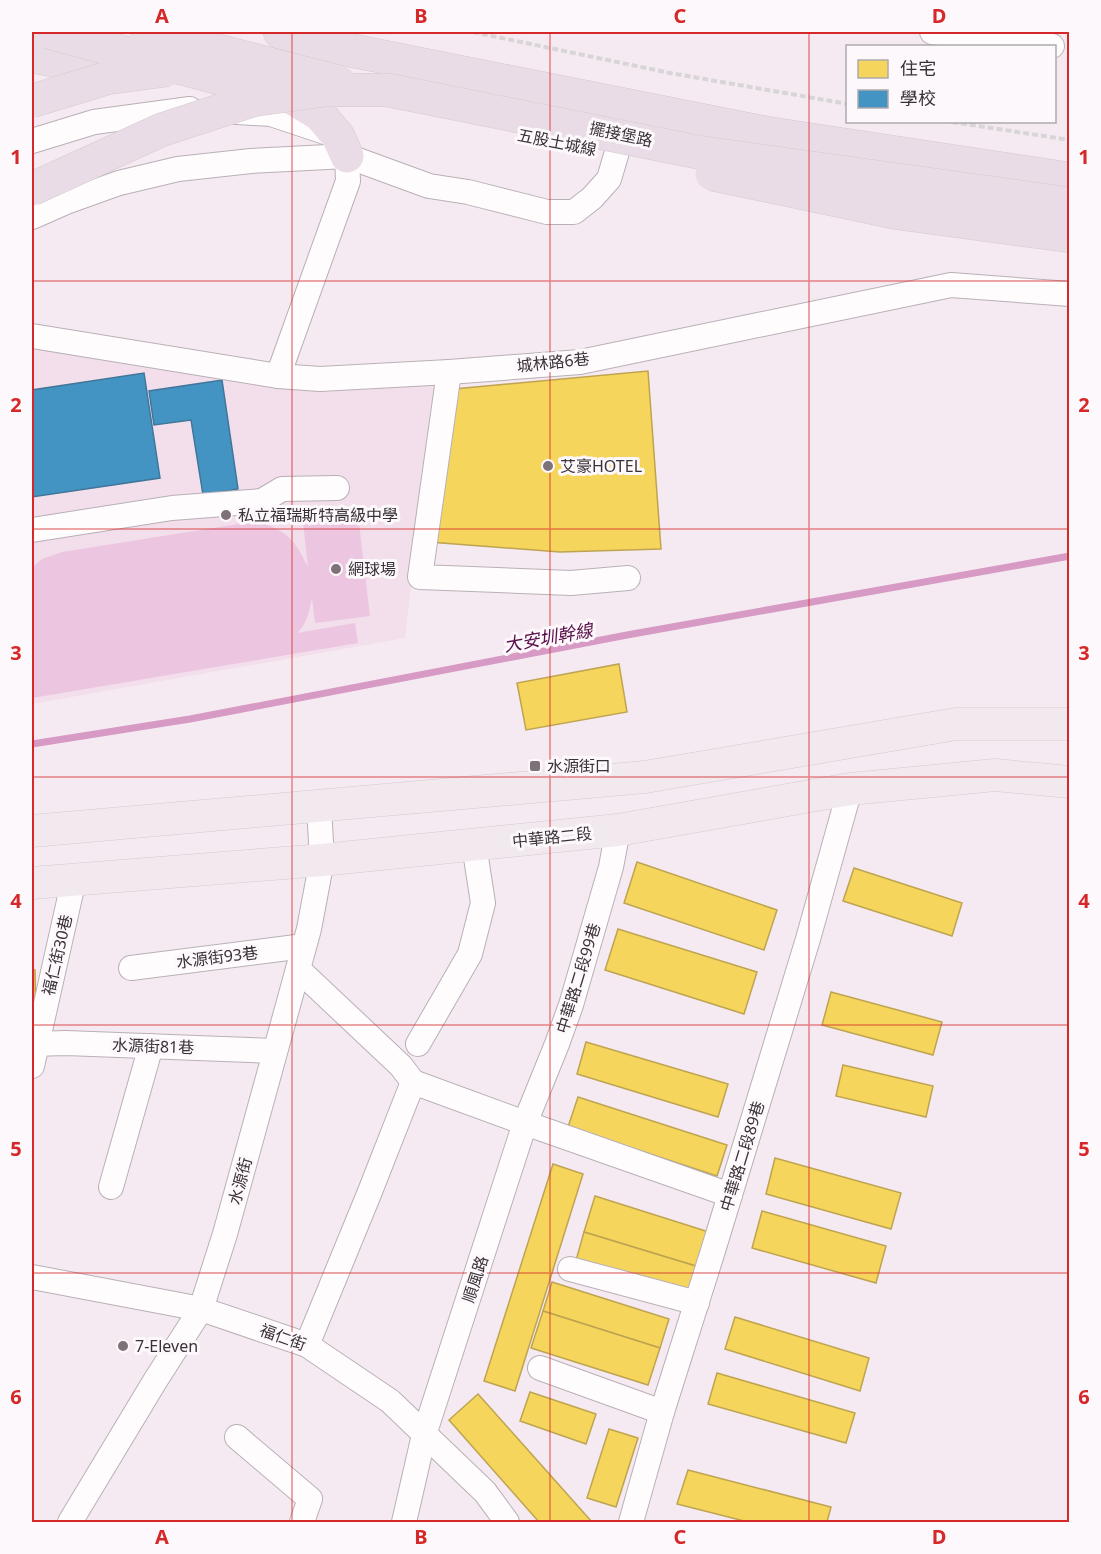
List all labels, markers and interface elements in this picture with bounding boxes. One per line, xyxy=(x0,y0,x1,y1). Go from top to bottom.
text: A xyxy=(155,2,169,29)
text: B xyxy=(414,2,428,29)
text: C xyxy=(674,2,687,29)
text: D xyxy=(932,2,946,29)
legend xyxy=(846,45,1056,123)
text: 住宅 xyxy=(900,56,936,80)
text: 學校 xyxy=(900,86,936,110)
street label: 擺接堡路 xyxy=(587,117,655,151)
street label: 五股土城線 xyxy=(516,124,598,160)
text: 1 xyxy=(10,143,22,170)
text: 1 xyxy=(1078,143,1090,170)
street label: 城林路6巷 xyxy=(515,347,591,377)
text: 2 xyxy=(10,391,22,418)
text: 2 xyxy=(1078,391,1090,418)
place label: 艾豪HOTEL xyxy=(560,455,642,477)
marker: 艾豪HOTEL xyxy=(541,459,555,473)
place label: 私立福瑞斯特高級中學 xyxy=(238,504,398,526)
marker: 私立福瑞斯特高級中學 xyxy=(219,508,233,522)
place label: 網球場 xyxy=(348,558,396,580)
marker: 網球場 xyxy=(329,562,343,576)
water label: 大安圳幹線 xyxy=(502,617,596,657)
text: 3 xyxy=(10,639,22,666)
text: 3 xyxy=(1078,639,1090,666)
place label: 水源街口 xyxy=(547,755,611,777)
marker: 水源街口 xyxy=(528,759,542,773)
street label: 中華路二段 xyxy=(511,822,593,852)
text: 4 xyxy=(10,887,22,914)
text: 4 xyxy=(1078,887,1090,914)
street label: 福仁街30巷 xyxy=(37,912,77,998)
street label: 中華路二段99巷 xyxy=(551,920,605,1036)
street label: 水源街93巷 xyxy=(175,941,259,973)
street label: 水源街81巷 xyxy=(111,1034,195,1058)
street label: 中華路二段89巷 xyxy=(715,1098,769,1214)
text: 5 xyxy=(10,1135,22,1162)
text: 5 xyxy=(1078,1135,1090,1162)
street label: 水源街 xyxy=(223,1155,257,1207)
street label: 順風路 xyxy=(457,1253,493,1305)
street label: 福仁街 xyxy=(257,1318,309,1356)
place label: 7-Eleven xyxy=(135,1335,198,1357)
marker: 7-Eleven xyxy=(116,1339,130,1353)
text: 6 xyxy=(10,1383,22,1410)
text: 6 xyxy=(1078,1383,1090,1410)
text: A xyxy=(155,1523,169,1550)
text: B xyxy=(414,1523,428,1550)
text: C xyxy=(674,1523,687,1550)
text: D xyxy=(932,1523,946,1550)

